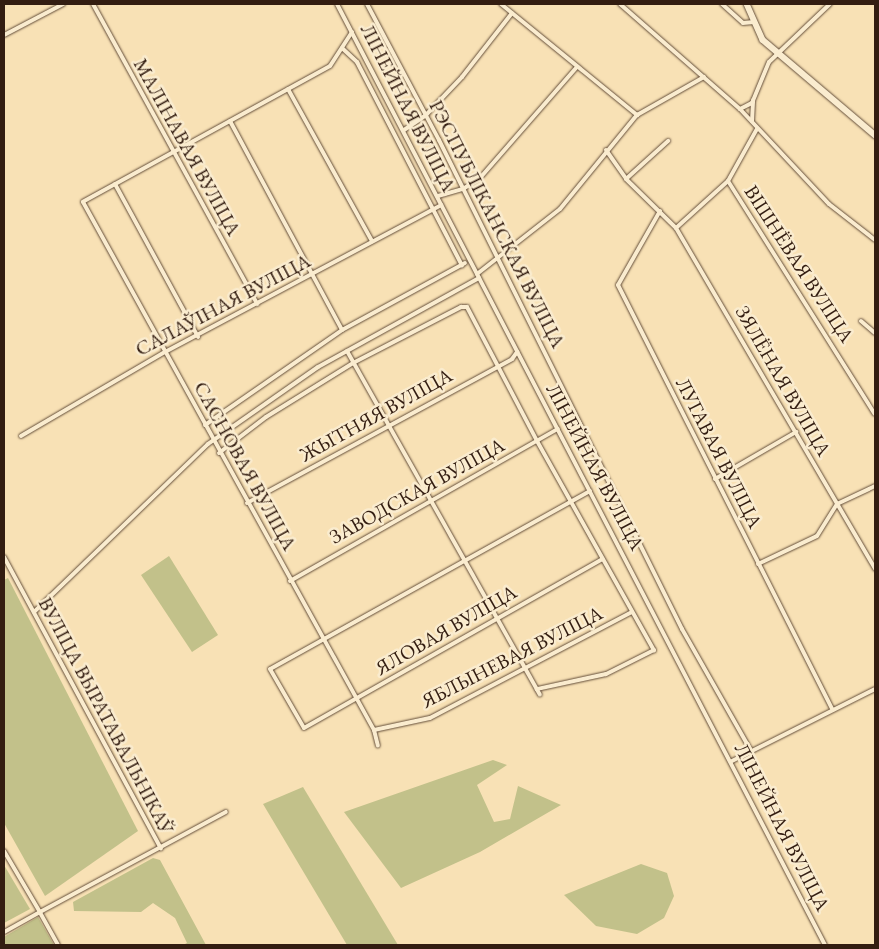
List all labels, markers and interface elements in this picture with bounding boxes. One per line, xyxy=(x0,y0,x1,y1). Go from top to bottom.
street label: ЛІНЕЙНАЯ ВУЛІЦА xyxy=(355,20,461,196)
street label: МАЛІНАВАЯ ВУЛІЦА xyxy=(128,54,246,240)
street label: РЭСПУБЛІКАНСКАЯ ВУЛІЦА xyxy=(424,96,570,352)
street label: ВІШНЁВАЯ ВУЛІЦА xyxy=(739,181,859,347)
street label: САЛАЎІНАЯ ВУЛІЦА xyxy=(131,249,315,361)
street label: ЗЯЛЁНАЯ ВУЛІЦА xyxy=(730,301,836,461)
street label: ЖЫТНЯЯ ВУЛІЦА xyxy=(296,363,456,467)
street label: ЛУГАВАЯ ВУЛІЦА xyxy=(671,374,767,532)
street label: САСНОВАЯ ВУЛІЦА xyxy=(189,377,301,555)
street label: ЛІНЕЙНАЯ ВУЛІЦА xyxy=(541,380,649,554)
street label: ЗАВОДСКАЯ ВУЛІЦА xyxy=(325,433,509,549)
street label: ЯЛОВАЯ ВУЛІЦА xyxy=(371,580,521,680)
street label: ВУЛІЦА ВЫРАТАВАЛЬНІКАЎ xyxy=(33,593,179,839)
street label: ЯБЛЫНЕВАЯ ВУЛІЦА xyxy=(417,601,607,713)
street label: ЛІНЕЙНАЯ ВУЛІЦА xyxy=(729,739,835,915)

